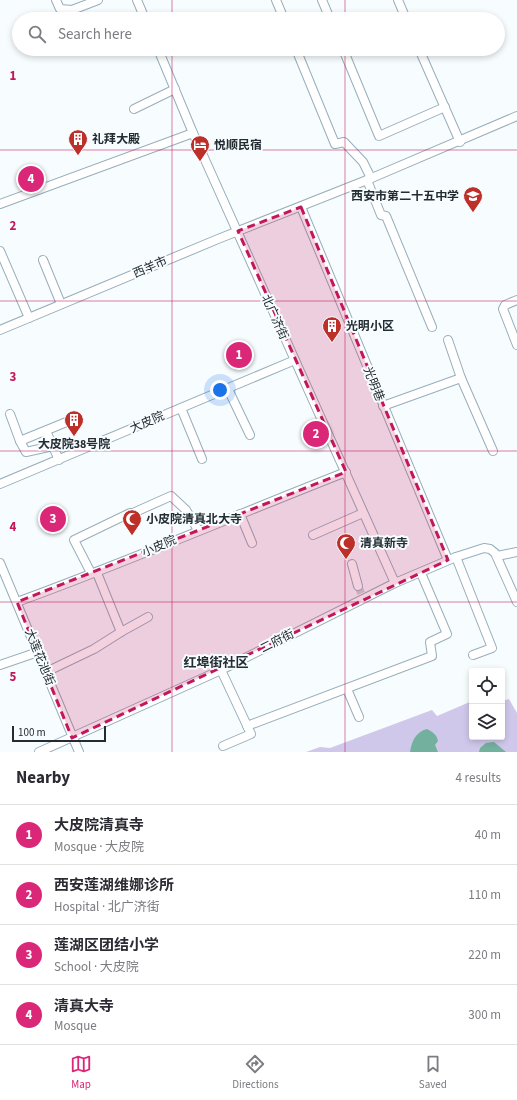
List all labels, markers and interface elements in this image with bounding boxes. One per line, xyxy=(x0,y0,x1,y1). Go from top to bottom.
search box xyxy=(12,12,505,56)
icon: search xyxy=(26,23,48,45)
text: Search here xyxy=(58,24,132,45)
text: 1 xyxy=(10,67,17,85)
building icon: 礼拜大殿 xyxy=(67,128,89,156)
place label: 礼拜大殿 xyxy=(92,131,140,148)
hotel icon: 悦顺民宿 xyxy=(189,134,211,162)
place label: 悦顺民宿 xyxy=(214,137,262,154)
pin: 4 xyxy=(18,164,44,194)
school or university icon: 西安市第二十五中学 xyxy=(462,185,484,213)
place label: 西安市第二十五中学 xyxy=(351,188,459,205)
text: 2 xyxy=(10,217,17,235)
street label: 西羊市 xyxy=(130,253,170,282)
street label: 北广济街 xyxy=(257,292,292,343)
building icon: 光明小区 xyxy=(321,315,343,343)
place label: 光明小区 xyxy=(346,318,394,335)
pin: 1 xyxy=(226,340,252,370)
street label: 光明巷 xyxy=(359,364,388,404)
text: 3 xyxy=(10,368,17,386)
your location xyxy=(210,380,230,400)
street label: 大皮院 xyxy=(127,408,167,437)
building icon: 大皮院38号院 xyxy=(63,409,85,437)
pin: 2 xyxy=(303,419,329,449)
place label: 大皮院38号院 xyxy=(38,436,110,453)
pin: 3 xyxy=(40,504,66,534)
mosque icon: 小皮院清真北大寺 xyxy=(121,508,143,536)
place label: 小皮院清真北大寺 xyxy=(146,511,242,528)
text: 4 xyxy=(10,518,17,536)
street label: 小皮院 xyxy=(139,532,179,561)
mosque icon: 清真新寺 xyxy=(335,532,357,560)
place label: 清真新寺 xyxy=(360,535,408,552)
street label: 大莲花池街 xyxy=(20,626,59,688)
street label: 二府街 xyxy=(257,626,297,657)
district label: 红埠街社区 xyxy=(183,654,249,672)
text: 5 xyxy=(10,668,17,686)
map controls xyxy=(469,668,505,740)
button: locate xyxy=(469,668,505,704)
button: layers xyxy=(469,704,505,740)
scale bar xyxy=(12,724,106,743)
text: 100 m xyxy=(18,725,46,740)
text: Nearby xyxy=(16,766,70,790)
text: 4 results xyxy=(456,769,501,787)
text: 大皮院清真寺 xyxy=(54,815,144,836)
text: 1 xyxy=(26,826,32,844)
text: 40 m xyxy=(475,826,501,844)
text: Mosque · 大皮院 xyxy=(54,838,144,856)
text: 西安莲湖维娜诊所 xyxy=(54,875,174,896)
text: 2 xyxy=(26,886,32,904)
text: 110 m xyxy=(468,886,501,904)
text: Hospital · 北广济街 xyxy=(54,898,160,916)
text: 莲湖区团结小学 xyxy=(54,935,159,956)
text: 3 xyxy=(26,946,32,964)
text: 220 m xyxy=(468,946,501,964)
text: School · 大皮院 xyxy=(54,958,139,976)
text: 清真大寺 xyxy=(54,996,114,1017)
text: 4 xyxy=(26,1006,32,1024)
text: 300 m xyxy=(468,1006,501,1024)
text: Mosque xyxy=(54,1017,97,1035)
tab: Map xyxy=(70,1053,92,1092)
tab: Directions xyxy=(232,1053,279,1092)
tab: Saved xyxy=(419,1053,447,1092)

